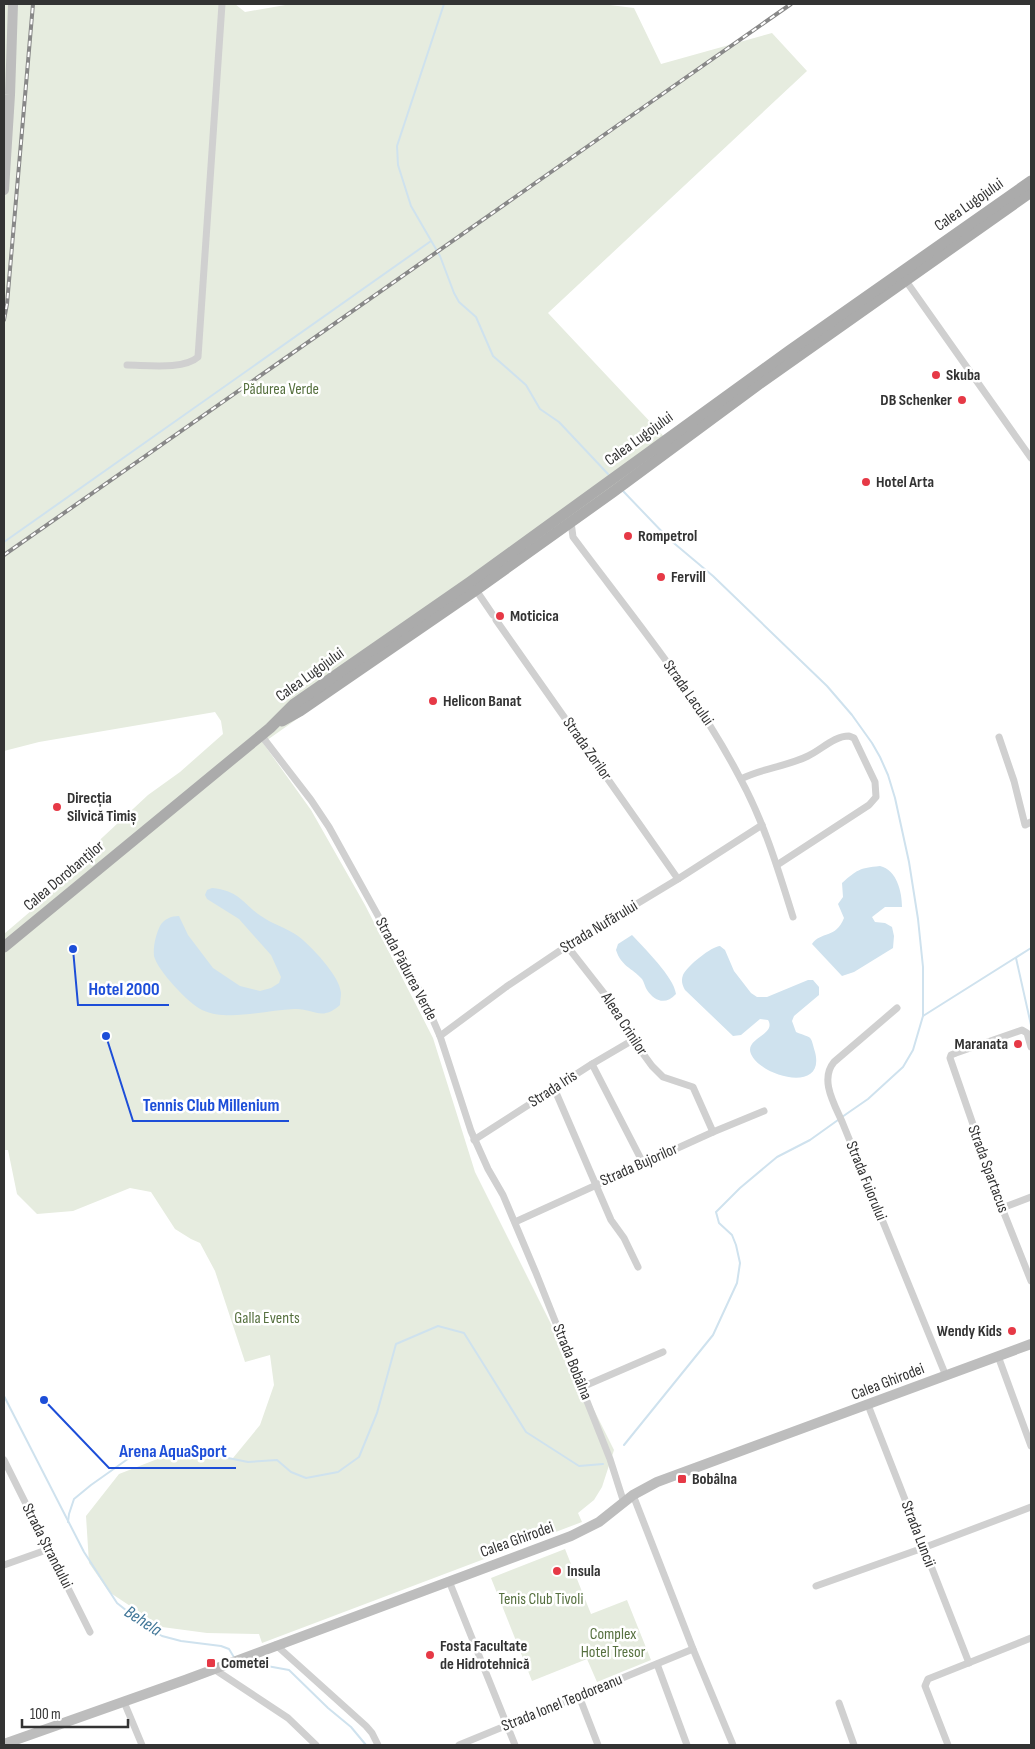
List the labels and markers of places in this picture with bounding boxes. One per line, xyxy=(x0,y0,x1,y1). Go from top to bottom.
place label: Skuba xyxy=(946,366,980,385)
marker: Skuba xyxy=(930,369,942,381)
place label: DB Schenker xyxy=(880,391,952,410)
marker: DB Schenker xyxy=(956,394,968,406)
place label: Hotel Arta xyxy=(876,473,934,492)
marker: Hotel Arta xyxy=(860,476,872,488)
place label: Rompetrol xyxy=(638,527,697,546)
marker: Rompetrol xyxy=(622,530,634,542)
place label: Fervill xyxy=(671,568,706,587)
marker: Fervill xyxy=(655,571,667,583)
place label: Moticica xyxy=(510,607,559,626)
marker: Moticica xyxy=(494,610,506,622)
place label: Helicon Banat xyxy=(443,692,522,711)
marker: Helicon Banat xyxy=(427,695,439,707)
place label: Direcția Silvică Timiș xyxy=(67,789,137,826)
marker: Direcția Silvică Timiș xyxy=(51,801,63,813)
callout: Hotel 2000 xyxy=(78,972,169,1005)
place label: Maranata xyxy=(955,1035,1008,1054)
marker: Maranata xyxy=(1012,1038,1024,1050)
callout: Tennis Club Millenium xyxy=(133,1088,289,1121)
place label: Wendy Kids xyxy=(937,1322,1002,1341)
marker: Wendy Kids xyxy=(1006,1325,1018,1337)
callout: Arena AquaSport xyxy=(109,1435,236,1468)
place label: Bobâlna xyxy=(692,1470,737,1489)
marker: Bobâlna xyxy=(676,1473,688,1485)
place label: Insula xyxy=(567,1562,601,1581)
marker: Insula xyxy=(551,1565,563,1577)
place label: Fosta Facultate de Hidrotehnică xyxy=(440,1637,529,1674)
marker: Fosta Facultate de Hidrotehnică xyxy=(424,1649,436,1661)
place label: Cometei xyxy=(221,1654,269,1673)
marker: Cometei xyxy=(205,1657,217,1669)

